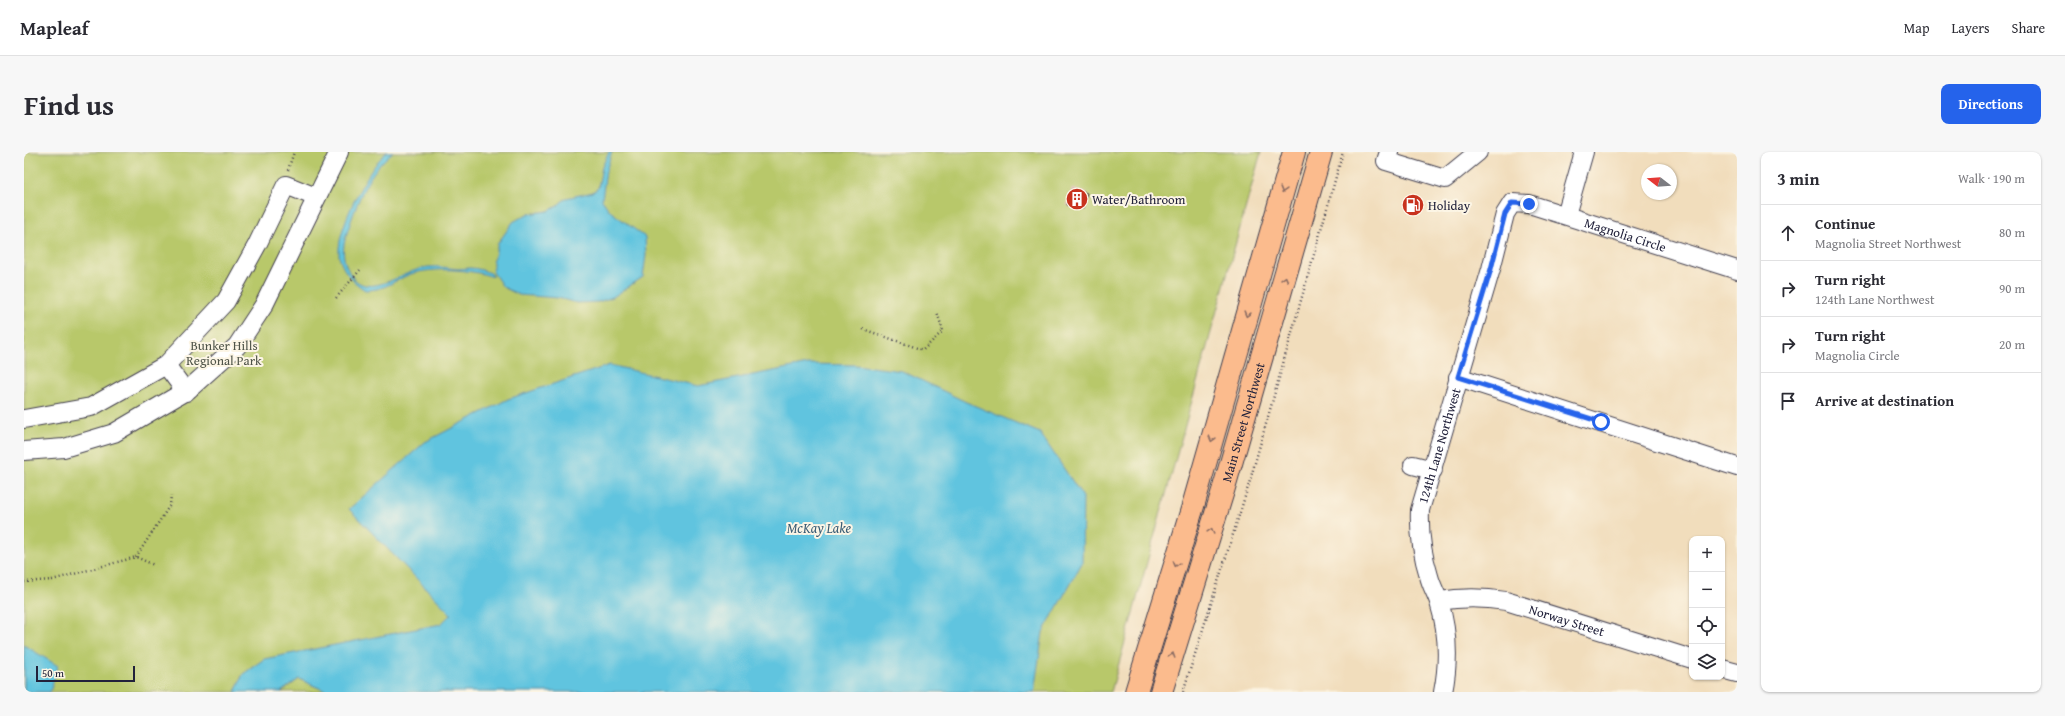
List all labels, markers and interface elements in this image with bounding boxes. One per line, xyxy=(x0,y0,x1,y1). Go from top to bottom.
text: Mapleaf xyxy=(20,14,89,42)
text: Map xyxy=(1904,18,1930,38)
text: Layers xyxy=(1952,18,1990,38)
text: Share xyxy=(2012,18,2045,38)
text: Find us xyxy=(24,84,114,125)
button: Directions xyxy=(1941,84,2041,124)
north arrow xyxy=(1641,164,1677,200)
text: 3 min xyxy=(1777,166,1819,191)
text: Walk · 190 m xyxy=(1958,169,2025,188)
building icon: Water/Bathroom xyxy=(1064,186,1090,212)
one-way arrow xyxy=(1279,186,1288,193)
place label: Water/Bathroom xyxy=(1092,190,1186,209)
fuel station icon: Holiday xyxy=(1400,192,1426,218)
route end xyxy=(1520,195,1538,213)
place label: Holiday xyxy=(1428,196,1471,215)
street label: Magnolia Circle xyxy=(1582,213,1669,257)
text: Continue xyxy=(1815,213,1876,234)
icon: ahead xyxy=(1777,222,1799,244)
text: 80 m xyxy=(1999,223,2025,242)
text: Magnolia Street Northwest xyxy=(1815,234,1961,253)
text: Turn right xyxy=(1815,269,1886,290)
one-way arrow xyxy=(1280,275,1289,282)
icon: right xyxy=(1777,278,1799,300)
text: 90 m xyxy=(1999,279,2025,298)
text: 124th Lane Northwest xyxy=(1815,290,1934,309)
one-way arrow xyxy=(1243,311,1252,318)
text: Turn right xyxy=(1815,325,1886,346)
icon: right xyxy=(1777,334,1799,356)
text: 20 m xyxy=(1999,335,2025,354)
park label: Bunker Hills Regional Park xyxy=(186,336,262,370)
text: Magnolia Circle xyxy=(1815,346,1900,365)
street label: Main Street Northwest xyxy=(1217,360,1270,484)
street label: 124th Lane Northwest xyxy=(1413,385,1466,506)
icon: arrive xyxy=(1777,390,1799,412)
text: Arrive at destination xyxy=(1815,390,1954,411)
route start xyxy=(1592,413,1610,431)
one-way arrow xyxy=(1208,436,1216,443)
water label: McKay Lake xyxy=(787,518,852,538)
one-way arrow xyxy=(1206,527,1215,534)
map controls xyxy=(1689,536,1725,680)
button: + xyxy=(1689,536,1725,572)
one-way arrow xyxy=(1172,561,1180,568)
button: − xyxy=(1689,572,1725,608)
street label: Norway Street xyxy=(1527,600,1607,641)
button: locate xyxy=(1689,608,1725,644)
button: layers xyxy=(1689,644,1725,680)
one-way arrow xyxy=(1167,651,1176,658)
scale bar xyxy=(36,664,135,683)
text: 50 m xyxy=(42,665,64,681)

